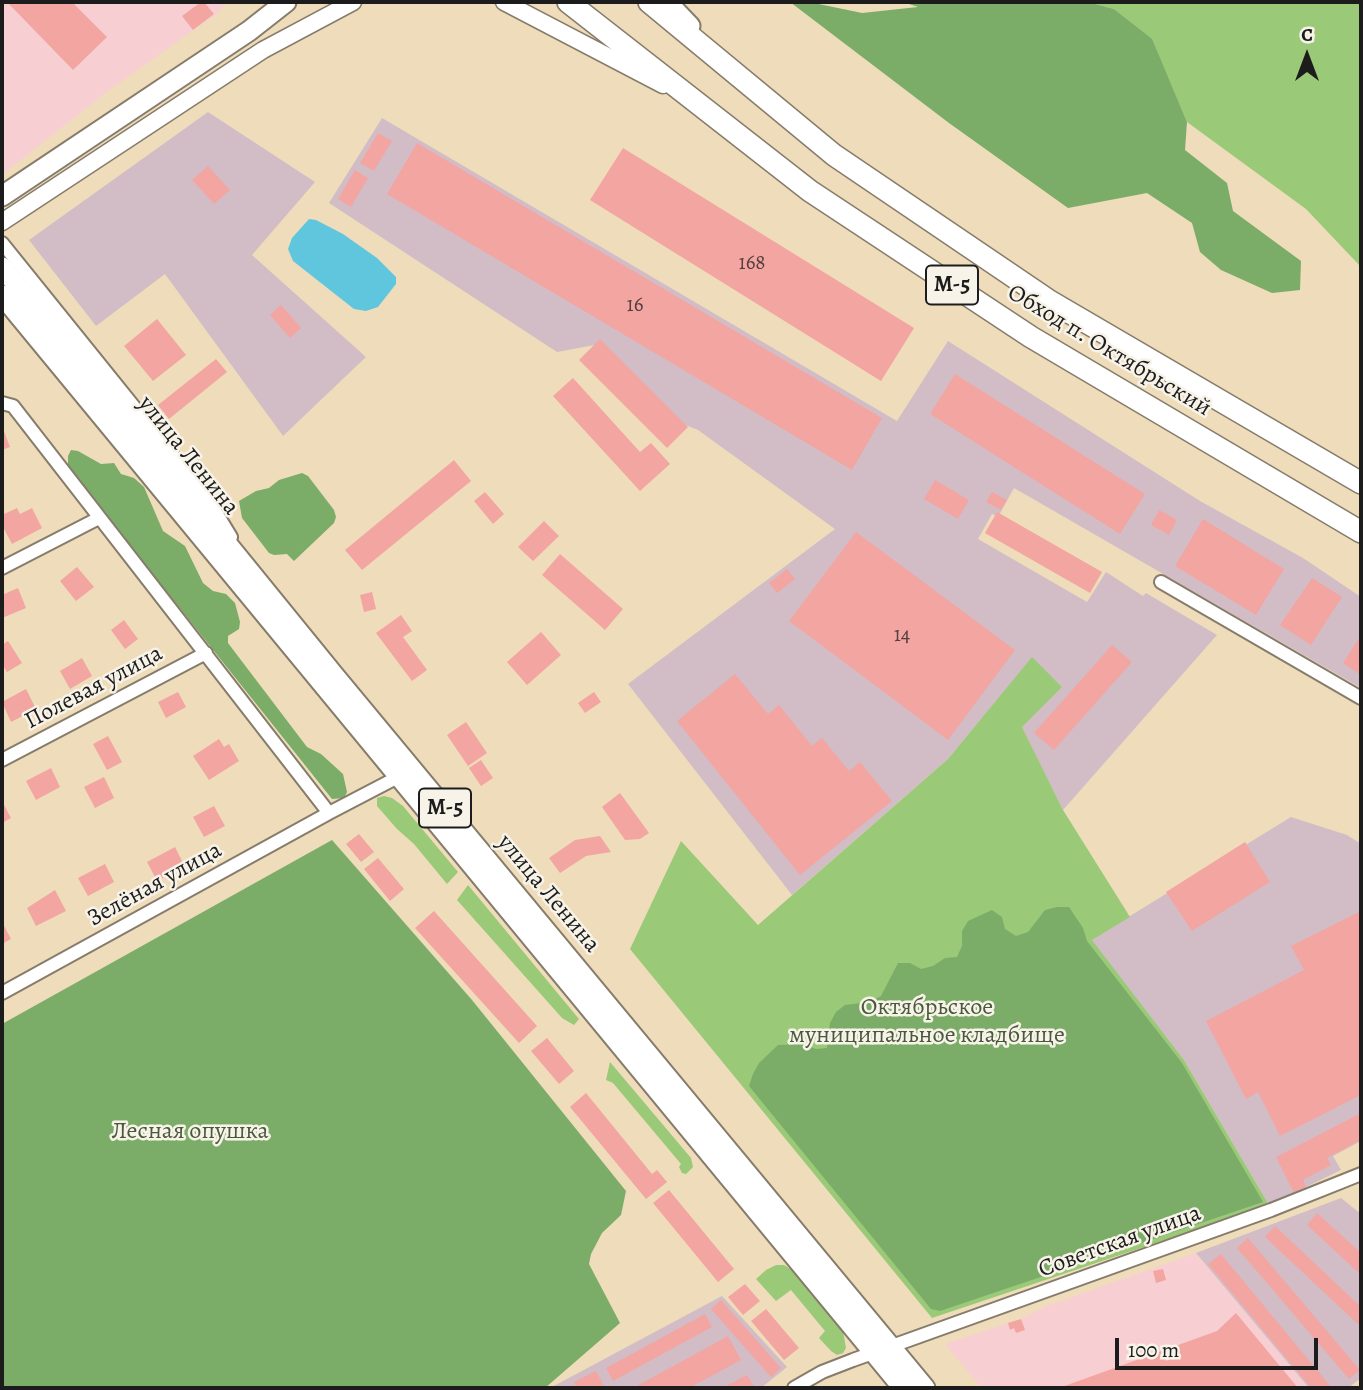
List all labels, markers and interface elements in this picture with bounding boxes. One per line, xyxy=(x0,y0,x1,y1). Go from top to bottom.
north arrow xyxy=(1272,21,1342,91)
text: С xyxy=(1301,22,1313,48)
house number: 168 xyxy=(738,251,766,277)
road number: М-5 xyxy=(926,266,978,304)
street label: Обход п. Октябрьский xyxy=(1002,279,1216,423)
house number: 16 xyxy=(627,293,643,319)
street label: улица Ленина xyxy=(131,391,245,521)
house number: 14 xyxy=(894,623,910,649)
street label: Полевая улица xyxy=(20,640,168,736)
road number: М-5 xyxy=(419,788,471,828)
street label: улица Ленина xyxy=(490,829,606,959)
street label: Зелёная улица xyxy=(83,836,227,934)
park label: Октябрьское муниципальное кладбище xyxy=(789,994,1065,1050)
park label: Лесная опушка xyxy=(111,1118,269,1146)
street label: Советская улица xyxy=(1035,1199,1205,1285)
scale bar xyxy=(1118,1324,1321,1368)
text: 100 m xyxy=(1128,1336,1179,1364)

